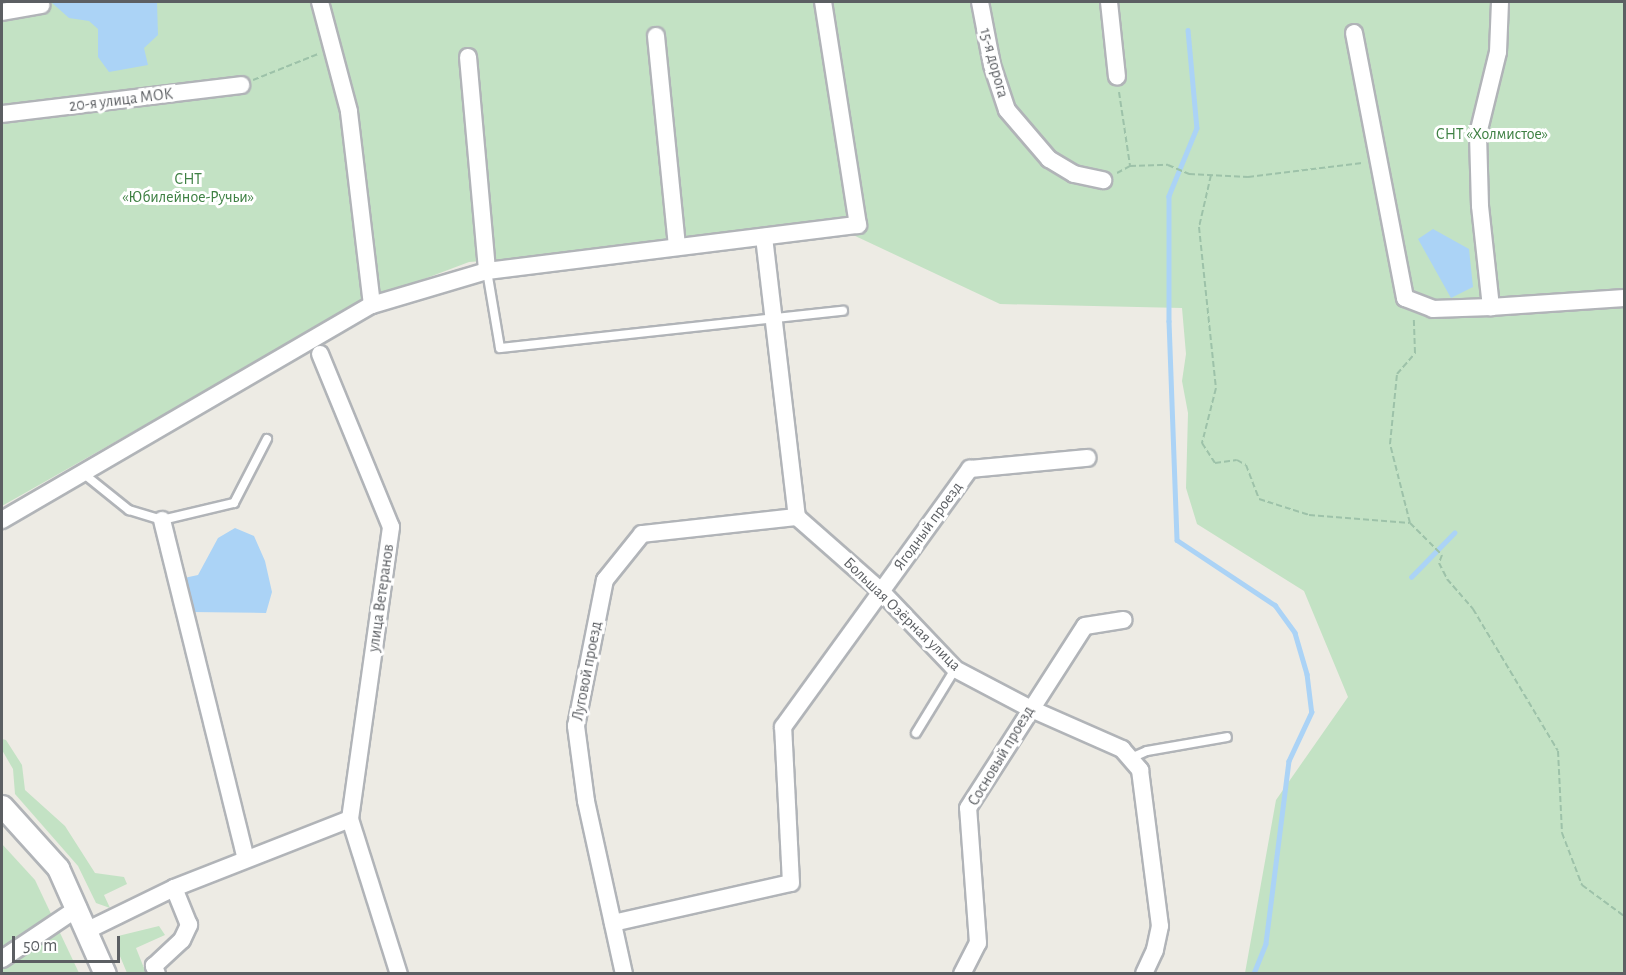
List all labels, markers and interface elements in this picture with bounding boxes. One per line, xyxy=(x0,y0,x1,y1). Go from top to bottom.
street label: 15-я дорога xyxy=(975,26,1013,100)
street label: 20-я улица МОК xyxy=(68,84,174,116)
park label: СНТ «Холмистое» xyxy=(1436,124,1548,144)
park label: СНТ «Юбилейное-Ручьи» xyxy=(122,169,254,207)
street label: Ягодный проезд xyxy=(889,478,967,574)
street label: улица Ветеранов xyxy=(364,543,398,653)
street label: Большая Озёрная улица xyxy=(839,553,965,675)
street label: Луговой проезд xyxy=(568,620,606,722)
street label: Сосновый проезд xyxy=(964,703,1038,809)
scale bar xyxy=(15,924,123,962)
text: 50 m xyxy=(23,937,57,955)

